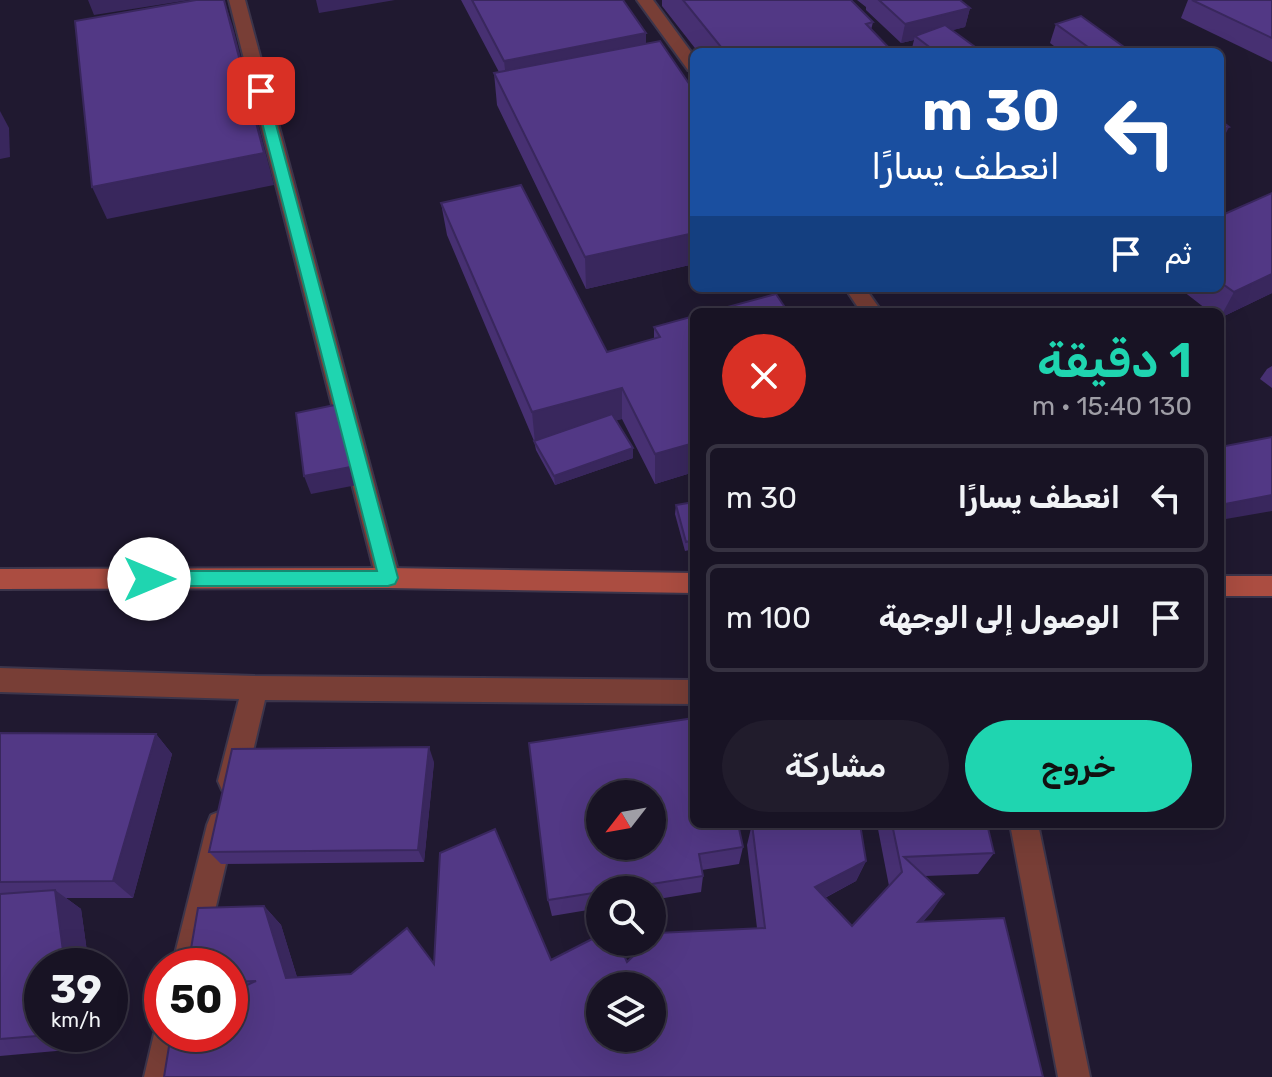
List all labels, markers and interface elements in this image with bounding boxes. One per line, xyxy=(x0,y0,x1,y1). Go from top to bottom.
pin xyxy=(227,57,295,125)
icon: arrive xyxy=(239,69,283,113)
text: 30 m xyxy=(922,78,1060,144)
icon: left xyxy=(1088,80,1192,184)
text: انعطف يسارًا xyxy=(871,145,1060,188)
icon: arrive xyxy=(1104,232,1148,276)
text: ثم xyxy=(1164,236,1192,272)
text: 1 دقيقة xyxy=(1037,332,1192,389)
button: close xyxy=(722,334,806,418)
text: 130 m · 15:40 xyxy=(1032,391,1192,422)
icon: left xyxy=(1144,476,1188,520)
text: 30 m xyxy=(726,480,797,516)
text: انعطف يسارًا xyxy=(958,480,1120,516)
position arrow xyxy=(107,537,191,621)
icon: arrive xyxy=(1144,596,1188,640)
text: 100 m xyxy=(726,600,811,636)
text: الوصول إلى الوجهة xyxy=(879,600,1120,636)
button: مشاركة xyxy=(722,720,949,812)
button: خروج xyxy=(965,720,1192,812)
north arrow xyxy=(586,780,666,860)
map controls xyxy=(586,780,666,1052)
button: search xyxy=(586,876,666,956)
speed limit sign: 50 xyxy=(144,948,248,1052)
text: 39 xyxy=(50,966,102,1013)
button: layers xyxy=(586,972,666,1052)
text: km/h xyxy=(51,1008,101,1032)

